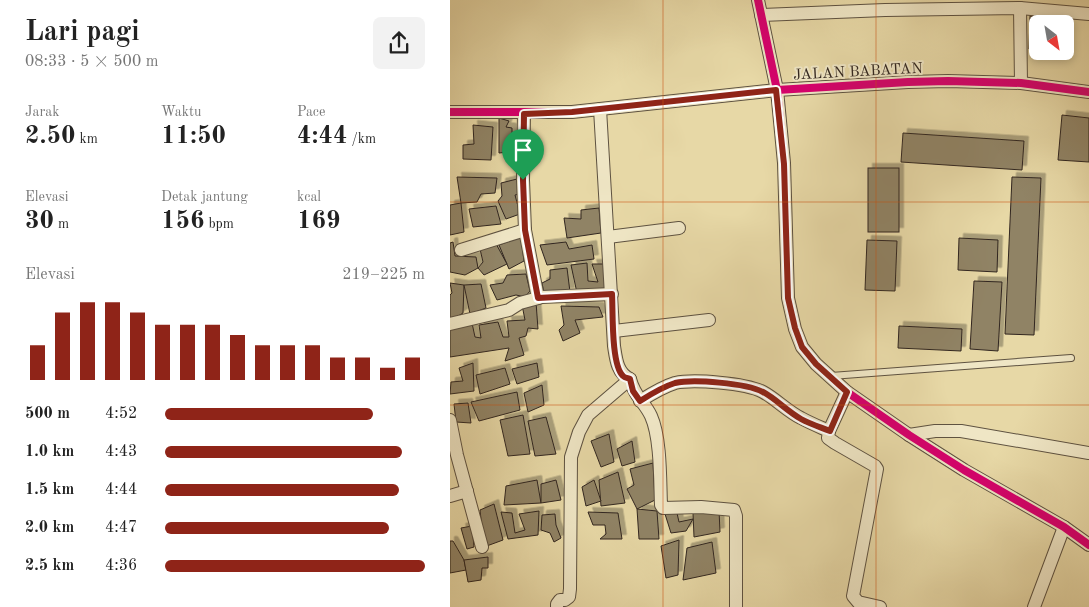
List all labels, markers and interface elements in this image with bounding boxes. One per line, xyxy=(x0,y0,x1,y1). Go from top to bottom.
north arrow xyxy=(1029,15,1074,60)
map controls xyxy=(1029,15,1074,60)
button: share xyxy=(373,17,425,69)
text: Lari pagi xyxy=(25,19,140,47)
text: 08:33 · 5 × 500 m xyxy=(25,54,158,70)
street label: JALAN BABATAN xyxy=(793,62,924,83)
text: Jarak xyxy=(25,105,59,119)
text: Waktu xyxy=(161,105,201,119)
text: Pace xyxy=(297,105,325,119)
text: 2.50 xyxy=(25,124,76,149)
text: 11:50 xyxy=(161,124,226,149)
text: 4:44 xyxy=(297,124,348,149)
pin xyxy=(502,129,544,180)
text: km xyxy=(76,132,98,146)
text: /km xyxy=(348,132,376,146)
icon: arrive xyxy=(509,136,537,164)
text: Elevasi xyxy=(25,190,69,204)
text: Detak jantung xyxy=(161,190,248,204)
text: kcal xyxy=(297,190,321,204)
text: 30 xyxy=(25,209,54,234)
text: 156 xyxy=(161,209,205,234)
text: 169 xyxy=(297,209,341,234)
text: m xyxy=(54,217,69,231)
text: bpm xyxy=(205,217,234,231)
text: Elevasi xyxy=(25,267,75,283)
text: 219–225 m xyxy=(342,267,425,283)
text: 500 m xyxy=(25,406,70,422)
text: 4:52 xyxy=(105,406,137,422)
text: 1.0 km xyxy=(25,444,74,460)
text: 4:43 xyxy=(105,444,137,460)
text: 1.5 km xyxy=(25,482,74,498)
text: 4:44 xyxy=(105,482,137,498)
text: 2.0 km xyxy=(25,520,74,536)
text: 4:47 xyxy=(105,520,137,536)
text: 2.5 km xyxy=(25,558,74,574)
text: 4:36 xyxy=(105,558,137,574)

